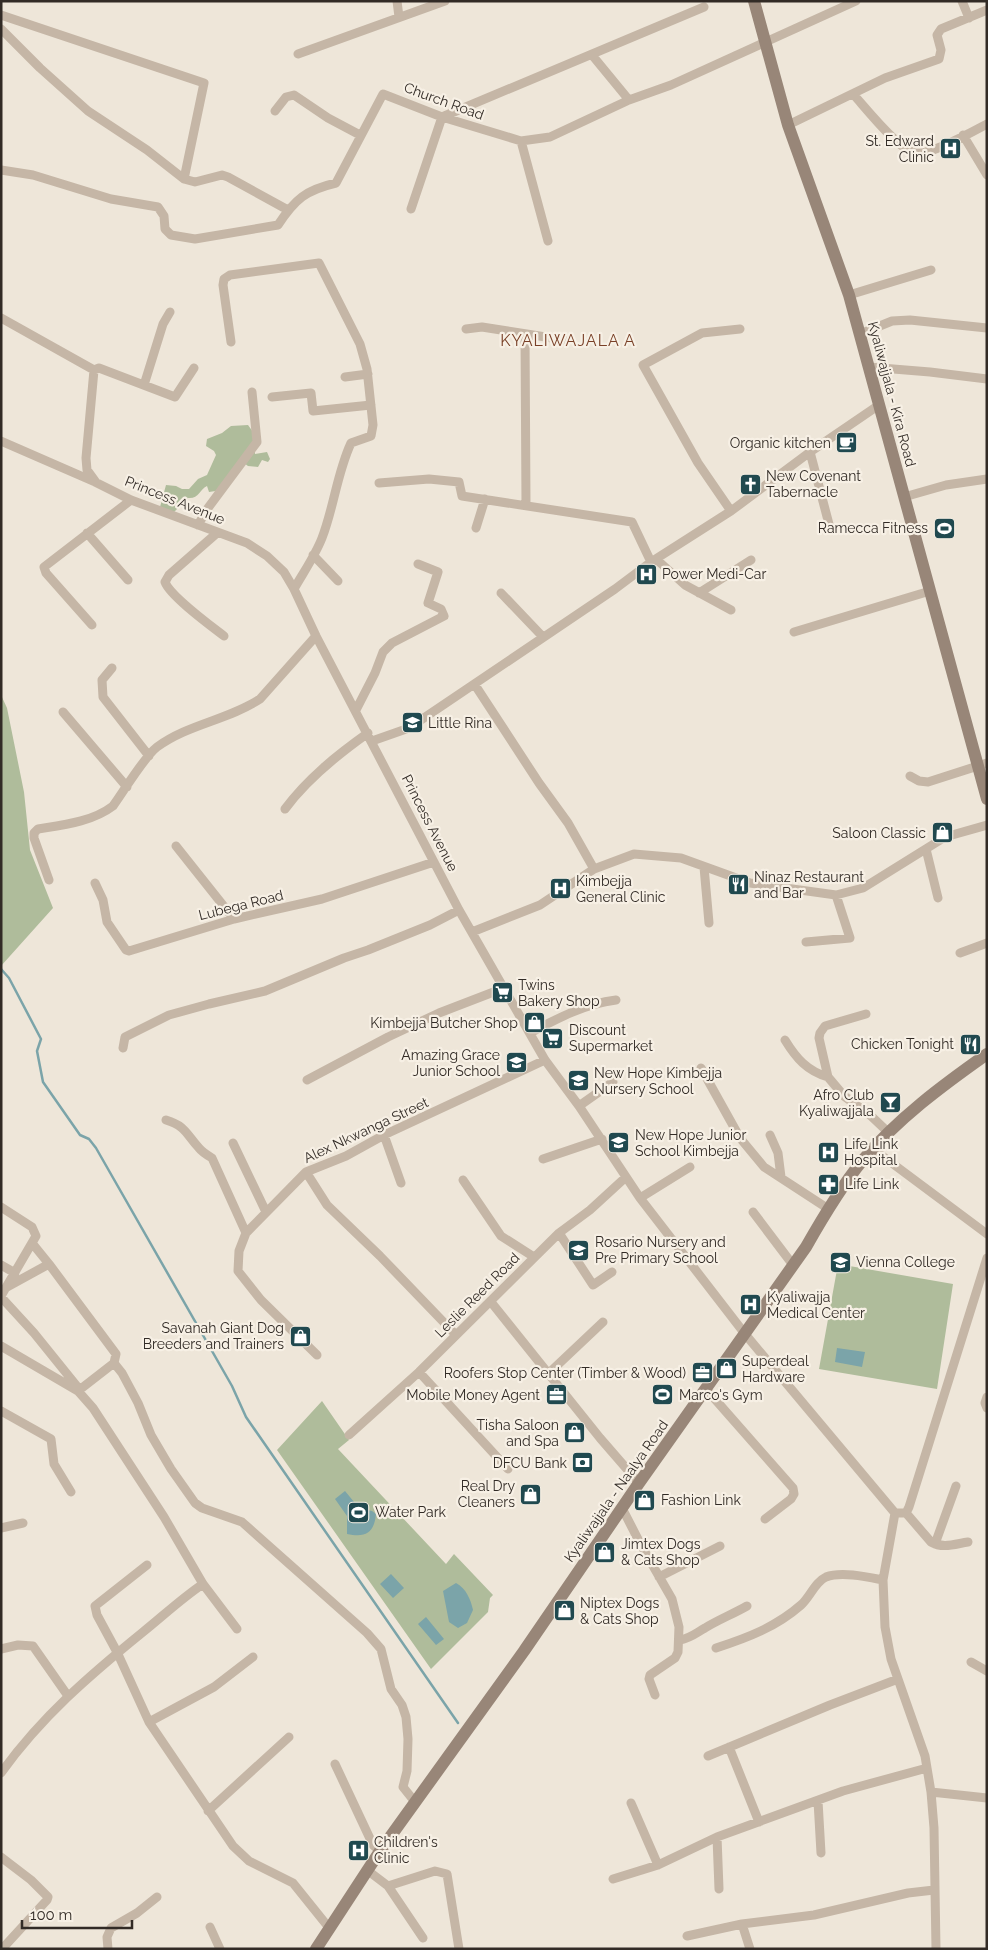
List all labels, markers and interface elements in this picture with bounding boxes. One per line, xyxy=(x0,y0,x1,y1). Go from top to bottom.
street label: Church Road xyxy=(402,79,486,123)
place label: St. Edward Clinic xyxy=(865,133,934,165)
hospital icon: St. Edward Clinic xyxy=(938,137,962,161)
street label: Kyaliwajjala - Kira Road xyxy=(865,320,919,468)
district label: KYALIWAJALA A xyxy=(500,331,636,350)
cafe icon: Organic kitchen xyxy=(835,431,859,455)
place label: Organic kitchen xyxy=(730,435,831,451)
place label: New Covenant Tabernacle xyxy=(766,468,861,500)
church icon: New Covenant Tabernacle xyxy=(738,472,762,496)
street label: Princess Avenue xyxy=(123,473,227,527)
sports icon: Ramecca Fitness xyxy=(932,516,956,540)
place label: Ramecca Fitness xyxy=(818,520,928,536)
hospital icon: Power Medi-Car xyxy=(634,562,658,586)
place label: Power Medi-Car xyxy=(662,566,766,582)
school or university icon: Little Rina xyxy=(400,711,424,735)
place label: Little Rina xyxy=(428,715,492,731)
street label: Princess Avenue xyxy=(399,772,461,874)
shop icon: Saloon Classic xyxy=(930,821,954,845)
place label: Saloon Classic xyxy=(832,825,926,841)
place label: Ninaz Restaurant and Bar xyxy=(754,869,864,901)
place label: Kimbejja General Clinic xyxy=(576,873,666,905)
restaurant icon: Ninaz Restaurant and Bar xyxy=(726,873,750,897)
hospital icon: Kimbejja General Clinic xyxy=(548,877,572,901)
street label: Lubega Road xyxy=(197,887,285,923)
place label: Twins Bakery Shop xyxy=(518,977,600,1009)
supermarket icon: Twins Bakery Shop xyxy=(490,981,514,1005)
shop icon: Kimbejja Butcher Shop xyxy=(522,1011,546,1035)
place label: Kimbejja Butcher Shop xyxy=(370,1015,518,1031)
place label: Discount Supermarket xyxy=(569,1022,653,1054)
supermarket icon: Discount Supermarket xyxy=(541,1026,565,1050)
restaurant icon: Chicken Tonight xyxy=(958,1032,982,1056)
place label: Chicken Tonight xyxy=(851,1036,954,1052)
place label: Amazing Grace Junior School xyxy=(401,1047,500,1079)
school or university icon: Amazing Grace Junior School xyxy=(504,1051,528,1075)
place label: New Hope Kimbejja Nursery School xyxy=(594,1065,722,1097)
school or university icon: New Hope Kimbejja Nursery School xyxy=(566,1069,590,1093)
place label: Afro Club Kyaliwajjala xyxy=(799,1087,874,1119)
bar icon: Afro Club Kyaliwajjala xyxy=(878,1091,902,1115)
street label: Alex Nkwanga Street xyxy=(301,1094,431,1166)
place label: New Hope Junior School Kimbejja xyxy=(635,1127,746,1159)
school or university icon: New Hope Junior School Kimbejja xyxy=(607,1131,631,1155)
place label: Life Link Hospital xyxy=(844,1136,899,1168)
hospital icon: Life Link Hospital xyxy=(816,1140,840,1164)
pharmacy icon: Life Link xyxy=(817,1172,841,1196)
place label: Life Link xyxy=(845,1176,900,1192)
place label: Rosario Nursery and Pre Primary School xyxy=(595,1234,726,1266)
school or university icon: Rosario Nursery and Pre Primary School xyxy=(567,1238,591,1262)
street label: Leslie Reed Road xyxy=(431,1249,523,1341)
school or university icon: Vienna College xyxy=(828,1250,852,1274)
place label: Vienna College xyxy=(856,1254,955,1270)
place label: Kyaliwajja Medical Center xyxy=(767,1289,865,1321)
hospital icon: Kyaliwajja Medical Center xyxy=(739,1293,763,1317)
place label: Savanah Giant Dog Breeders and Trainers xyxy=(143,1320,284,1352)
shop icon: Savanah Giant Dog Breeders and Trainers xyxy=(288,1324,312,1348)
place label: Superdeal Hardware xyxy=(742,1353,809,1385)
shop icon: Superdeal Hardware xyxy=(714,1357,738,1381)
office icon: Roofers Stop Center (Timber & Wood) xyxy=(690,1361,714,1385)
place label: Roofers Stop Center (Timber & Wood) xyxy=(444,1365,686,1381)
office icon: Mobile Money Agent xyxy=(544,1383,568,1407)
sports icon: Marco's Gym xyxy=(651,1383,675,1407)
place label: Mobile Money Agent xyxy=(406,1387,540,1403)
place label: Marco's Gym xyxy=(679,1387,763,1403)
place label: Tisha Saloon and Spa xyxy=(477,1417,559,1449)
street label: Kyaliwajjala - Naalya Road xyxy=(561,1417,671,1565)
shop icon: Tisha Saloon and Spa xyxy=(563,1421,587,1445)
bank icon: DFCU Bank xyxy=(571,1451,595,1475)
place label: DFCU Bank xyxy=(493,1455,568,1471)
place label: Real Dry Cleaners xyxy=(458,1478,515,1510)
shop icon: Real Dry Cleaners xyxy=(519,1482,543,1506)
shop icon: Fashion Link xyxy=(633,1488,657,1512)
place label: Fashion Link xyxy=(661,1492,741,1508)
sports icon: Water Park xyxy=(347,1500,371,1524)
place label: Water Park xyxy=(375,1504,447,1520)
place label: Jimtex Dogs & Cats Shop xyxy=(621,1536,701,1568)
shop icon: Jimtex Dogs & Cats Shop xyxy=(593,1540,617,1564)
place label: Niptex Dogs & Cats Shop xyxy=(580,1595,660,1627)
shop icon: Niptex Dogs & Cats Shop xyxy=(552,1599,576,1623)
place label: Children's Clinic xyxy=(374,1834,438,1866)
hospital icon: Children's Clinic xyxy=(346,1838,370,1862)
scale bar xyxy=(22,1898,132,1930)
text: 100 m xyxy=(30,1906,72,1924)

